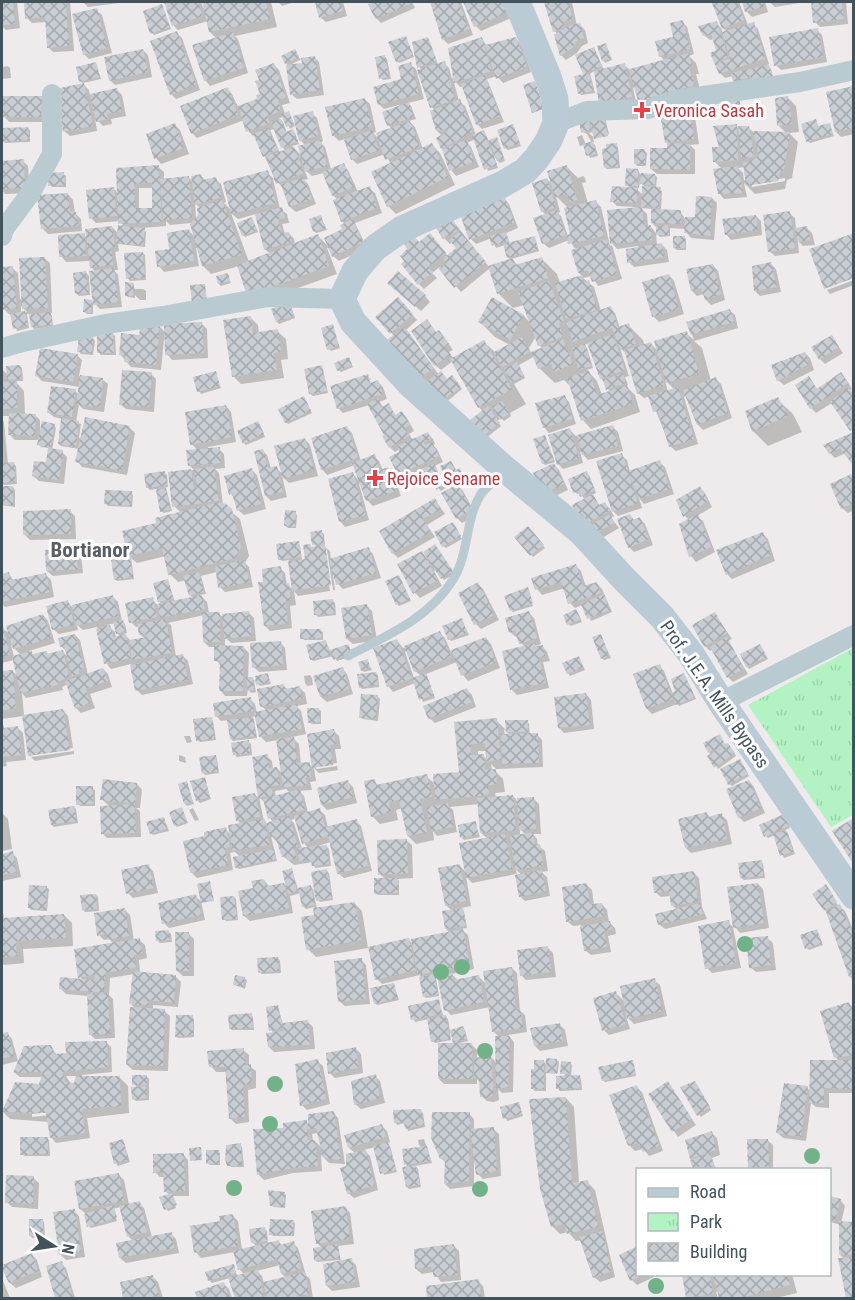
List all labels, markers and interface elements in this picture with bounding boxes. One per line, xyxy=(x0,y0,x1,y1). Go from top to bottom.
place label: Veronica Sasah xyxy=(654,100,764,121)
marker: Veronica Sasah xyxy=(635,103,649,117)
place label: Rejoice Sename xyxy=(387,468,500,489)
marker: Rejoice Sename xyxy=(368,471,382,485)
district label: Bortianor xyxy=(50,538,130,562)
street label: Prof. J.E.A. Mills Bypass xyxy=(656,616,774,772)
legend xyxy=(636,1168,831,1276)
text: Road xyxy=(690,1181,726,1202)
text: Park xyxy=(690,1211,722,1232)
north arrow xyxy=(24,1216,84,1276)
text: Building xyxy=(690,1241,747,1262)
text: N xyxy=(58,1242,78,1256)

